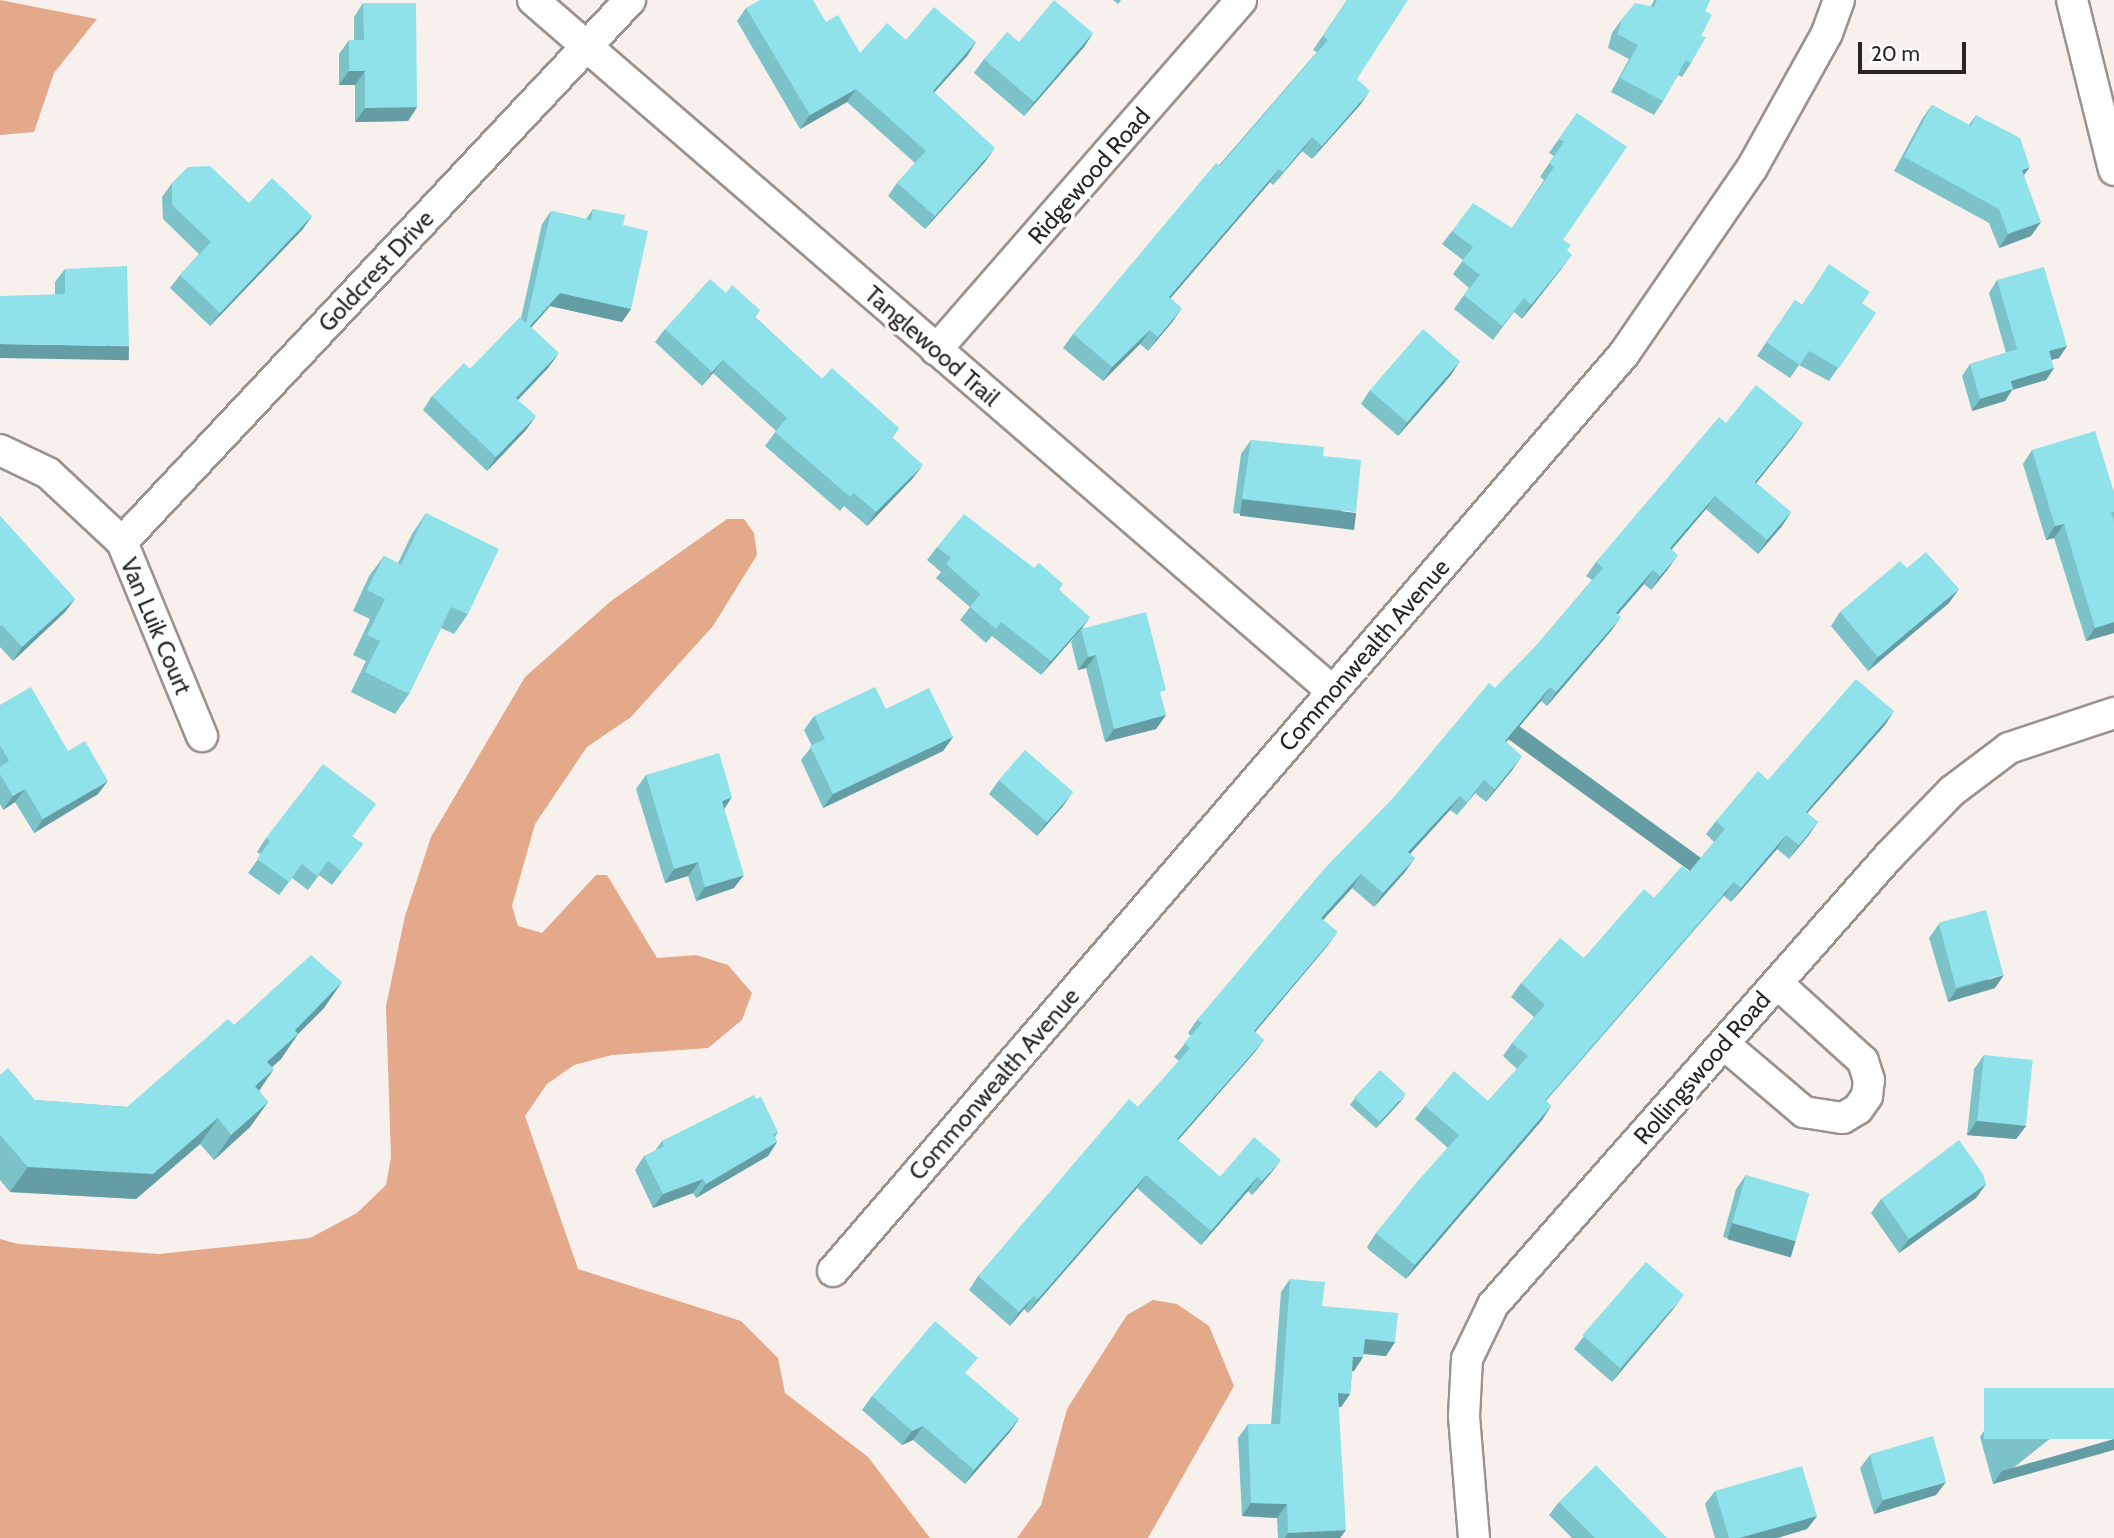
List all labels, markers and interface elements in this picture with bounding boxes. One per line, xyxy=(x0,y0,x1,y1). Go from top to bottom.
scale bar xyxy=(1862,28,1970,72)
text: 20 m xyxy=(1871,41,1920,66)
street label: Ridgewood Road xyxy=(1022,102,1156,250)
street label: Goldcrest Drive xyxy=(312,204,440,338)
street label: Tanglewood Trail xyxy=(859,280,1005,412)
street label: Van Luik Court xyxy=(114,553,198,699)
street label: Commonwealth Avenue xyxy=(1273,553,1455,757)
street label: Commonwealth Avenue xyxy=(903,982,1085,1186)
street label: Rollingswood Road xyxy=(1628,986,1776,1150)

